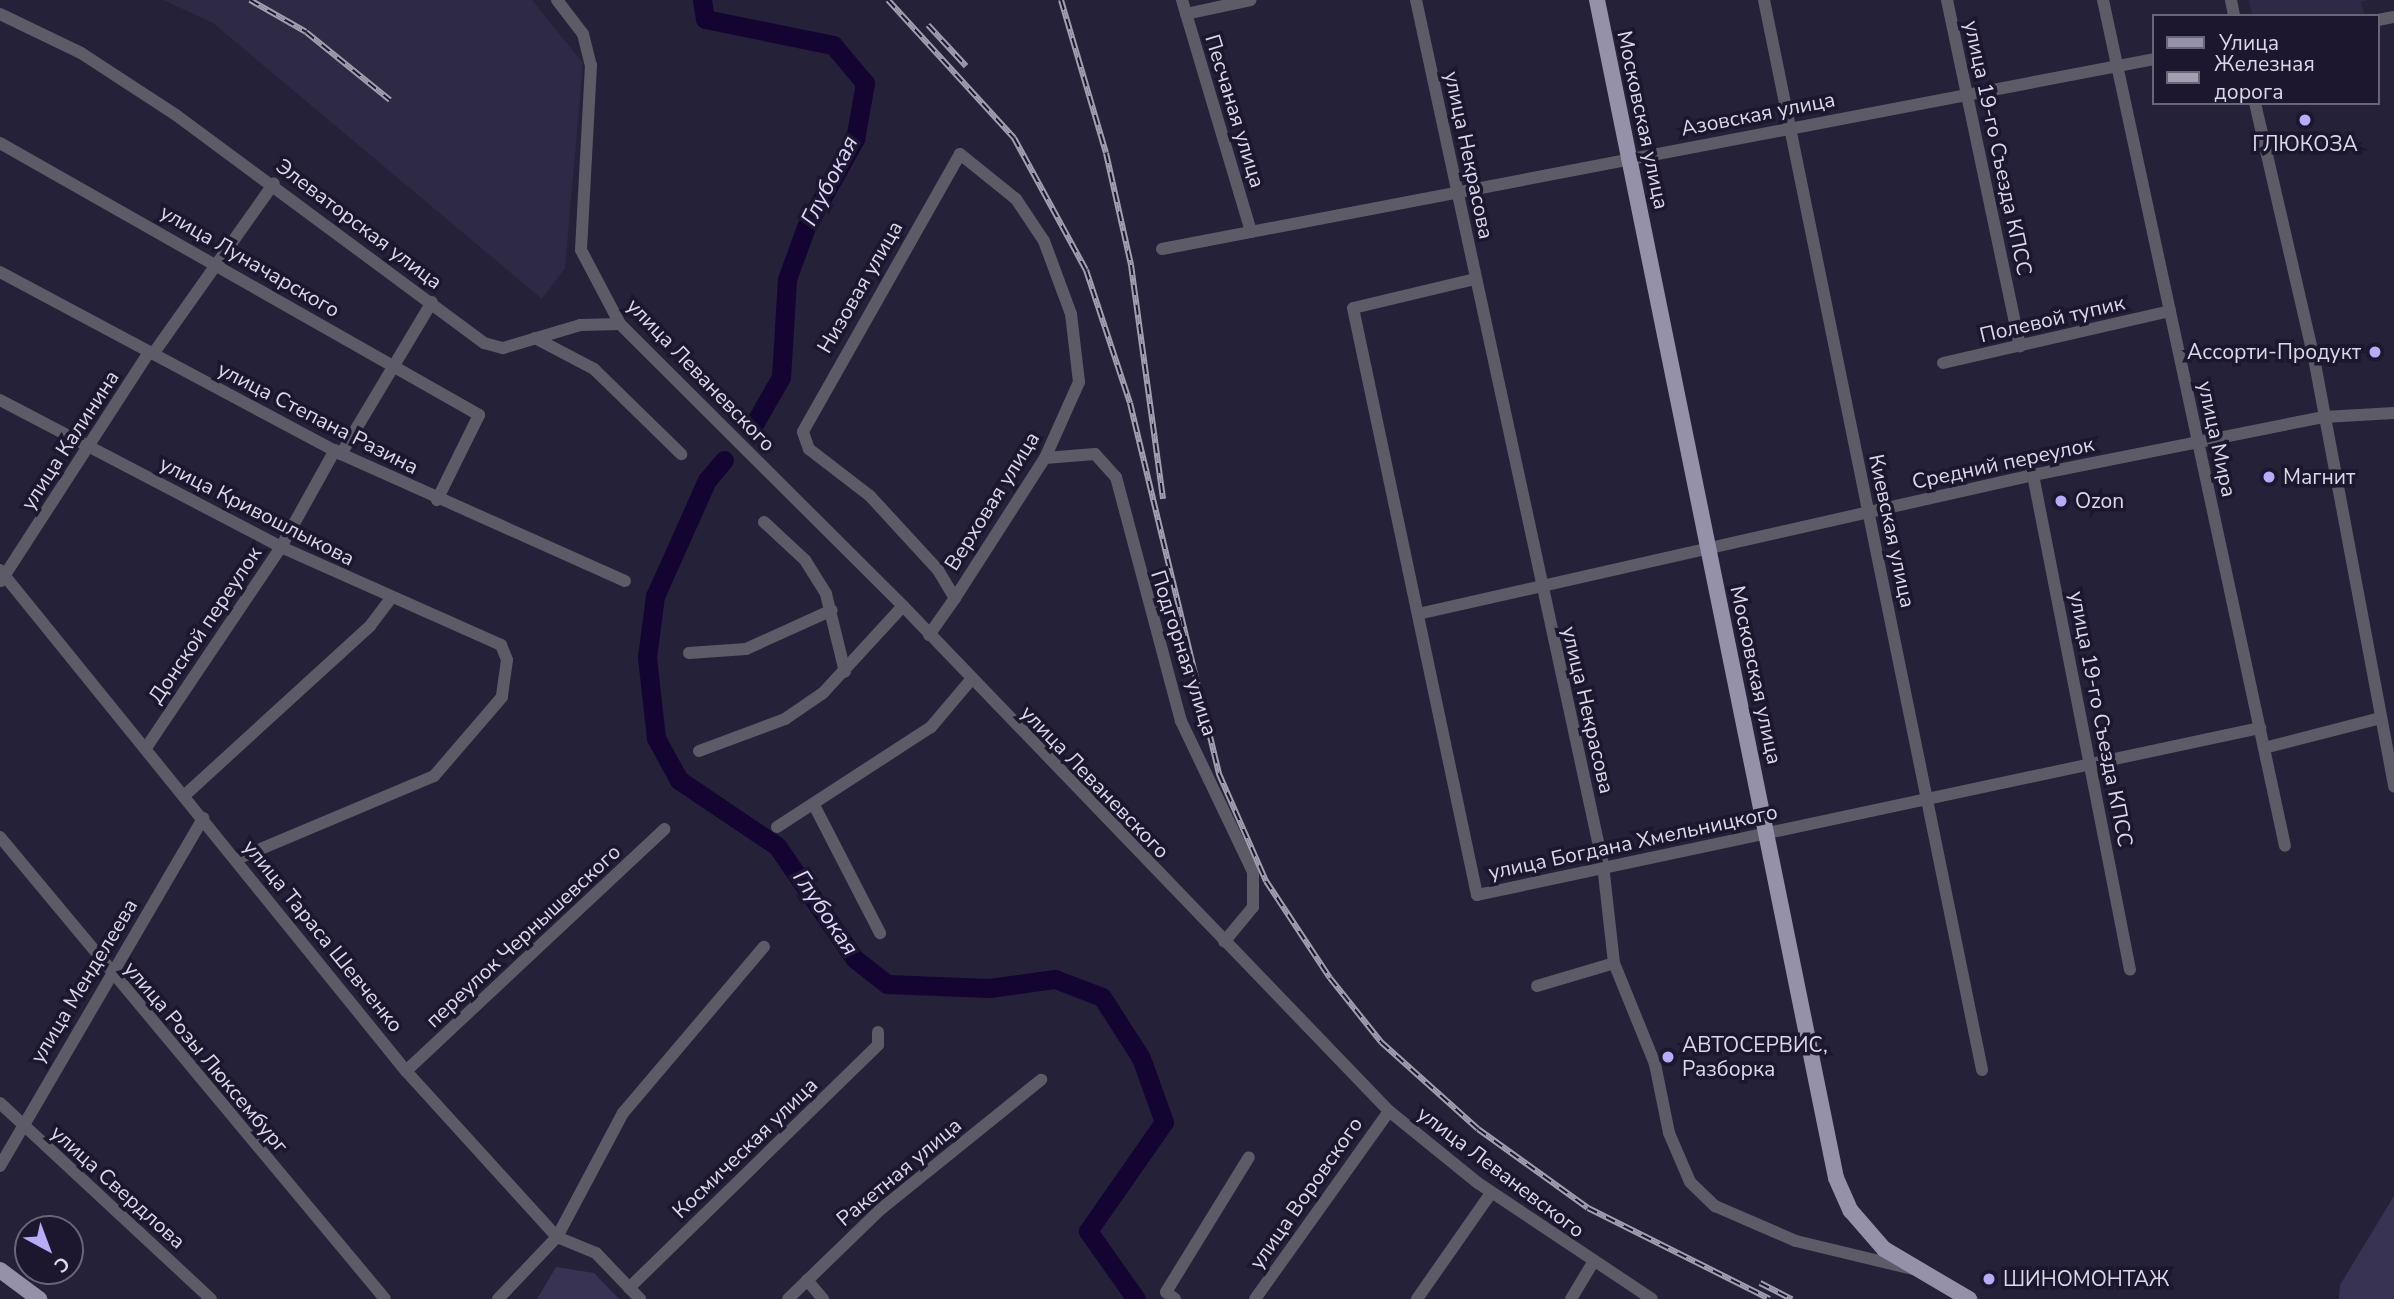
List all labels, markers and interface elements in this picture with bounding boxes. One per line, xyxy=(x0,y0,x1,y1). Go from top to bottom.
legend xyxy=(2152,14,2380,105)
street label: улица 19-го Съезда КПСС xyxy=(1959,18,2037,278)
street label: Московская улица xyxy=(1612,28,1674,212)
text: Улица xyxy=(2219,29,2279,57)
street label: Песчаная улица xyxy=(1200,31,1270,191)
text: Железная дорога xyxy=(2214,50,2315,106)
street label: улица Некрасова xyxy=(1439,69,1499,241)
street label: Азовская улица xyxy=(1679,87,1837,141)
marker: ГЛЮКОЗА xyxy=(2297,112,2313,128)
water label: Глубокая xyxy=(796,131,864,231)
place label: ГЛЮКОЗА xyxy=(2252,131,2358,157)
street label: Элеваторская улица xyxy=(271,153,447,295)
street label: улица Луначарского xyxy=(156,199,344,323)
street label: Низовая улица xyxy=(812,216,908,358)
street label: Полевой тупик xyxy=(1977,290,2127,348)
street label: улица Леваневского xyxy=(621,293,781,457)
place label: Ассорти-Продукт xyxy=(2187,339,2361,365)
marker: Ассорти-Продукт xyxy=(2367,344,2383,360)
street label: улица Степана Разина xyxy=(213,356,423,480)
street label: улица Калинина xyxy=(16,365,124,515)
street label: улица Мира xyxy=(2192,379,2242,499)
street label: Верховая улица xyxy=(939,427,1045,575)
street label: Средний переулок xyxy=(1910,431,2096,495)
street label: улица Кривошлыкова xyxy=(155,451,359,571)
street label: Киевская улица xyxy=(1863,452,1921,610)
place label: Магнит xyxy=(2283,464,2355,490)
marker: Магнит xyxy=(2261,469,2277,485)
place label: Ozon xyxy=(2075,488,2124,514)
marker: Ozon xyxy=(2053,493,2069,509)
street label: Донской переулок xyxy=(143,542,267,708)
street label: Подгорная улица xyxy=(1145,567,1223,739)
street label: Московская улица xyxy=(1725,583,1787,767)
street label: улица 19-го Съезда КПСС xyxy=(2064,589,2138,849)
street label: улица Некрасова xyxy=(1557,624,1619,796)
street label: улица Леваневского xyxy=(1015,700,1175,864)
street label: улица Богдана Хмельницкого xyxy=(1486,799,1780,885)
street label: улица Тараса Шевченко xyxy=(238,835,408,1037)
street label: переулок Чернышевского xyxy=(420,839,626,1033)
water label: Глубокая xyxy=(786,865,864,961)
street label: улица Менделеева xyxy=(25,894,143,1068)
street label: улица Розы Люксембург xyxy=(119,956,293,1158)
place label: АВТОСЕРВИС, Разборка xyxy=(1682,1032,1828,1082)
marker: АВТОСЕРВИС, Разборка xyxy=(1660,1049,1676,1065)
street label: Космическая улица xyxy=(667,1072,823,1224)
street label: улица Леваневского xyxy=(1412,1101,1590,1243)
street label: улица Воровского xyxy=(1244,1112,1368,1274)
street label: Ракетная улица xyxy=(832,1113,966,1231)
street label: улица Свердлова xyxy=(45,1120,191,1254)
north arrow xyxy=(14,1215,84,1285)
text: С xyxy=(48,1250,75,1278)
place label: ШИНОМОНТАЖ xyxy=(2003,1266,2169,1292)
marker: ШИНОМОНТАЖ xyxy=(1981,1271,1997,1287)

